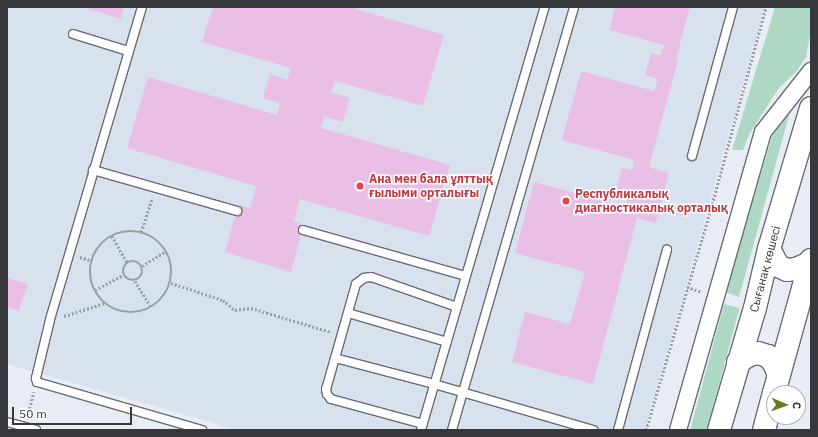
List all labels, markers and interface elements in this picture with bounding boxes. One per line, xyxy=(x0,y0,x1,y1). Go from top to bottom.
place label: Ана мен бала ұлттық ғылыми орталығы xyxy=(369,172,493,200)
marker: Ана мен бала ұлттық ғылыми орталығы xyxy=(354,180,366,192)
place label: Республикалық диагностикалық орталық xyxy=(575,187,728,215)
marker: Республикалық диагностикалық орталық xyxy=(560,195,572,207)
street label: Сығанақ көшесі xyxy=(747,224,783,314)
north arrow xyxy=(766,385,806,425)
scale bar xyxy=(14,399,134,425)
text: С xyxy=(790,402,804,409)
text: 50 m xyxy=(19,406,47,421)

